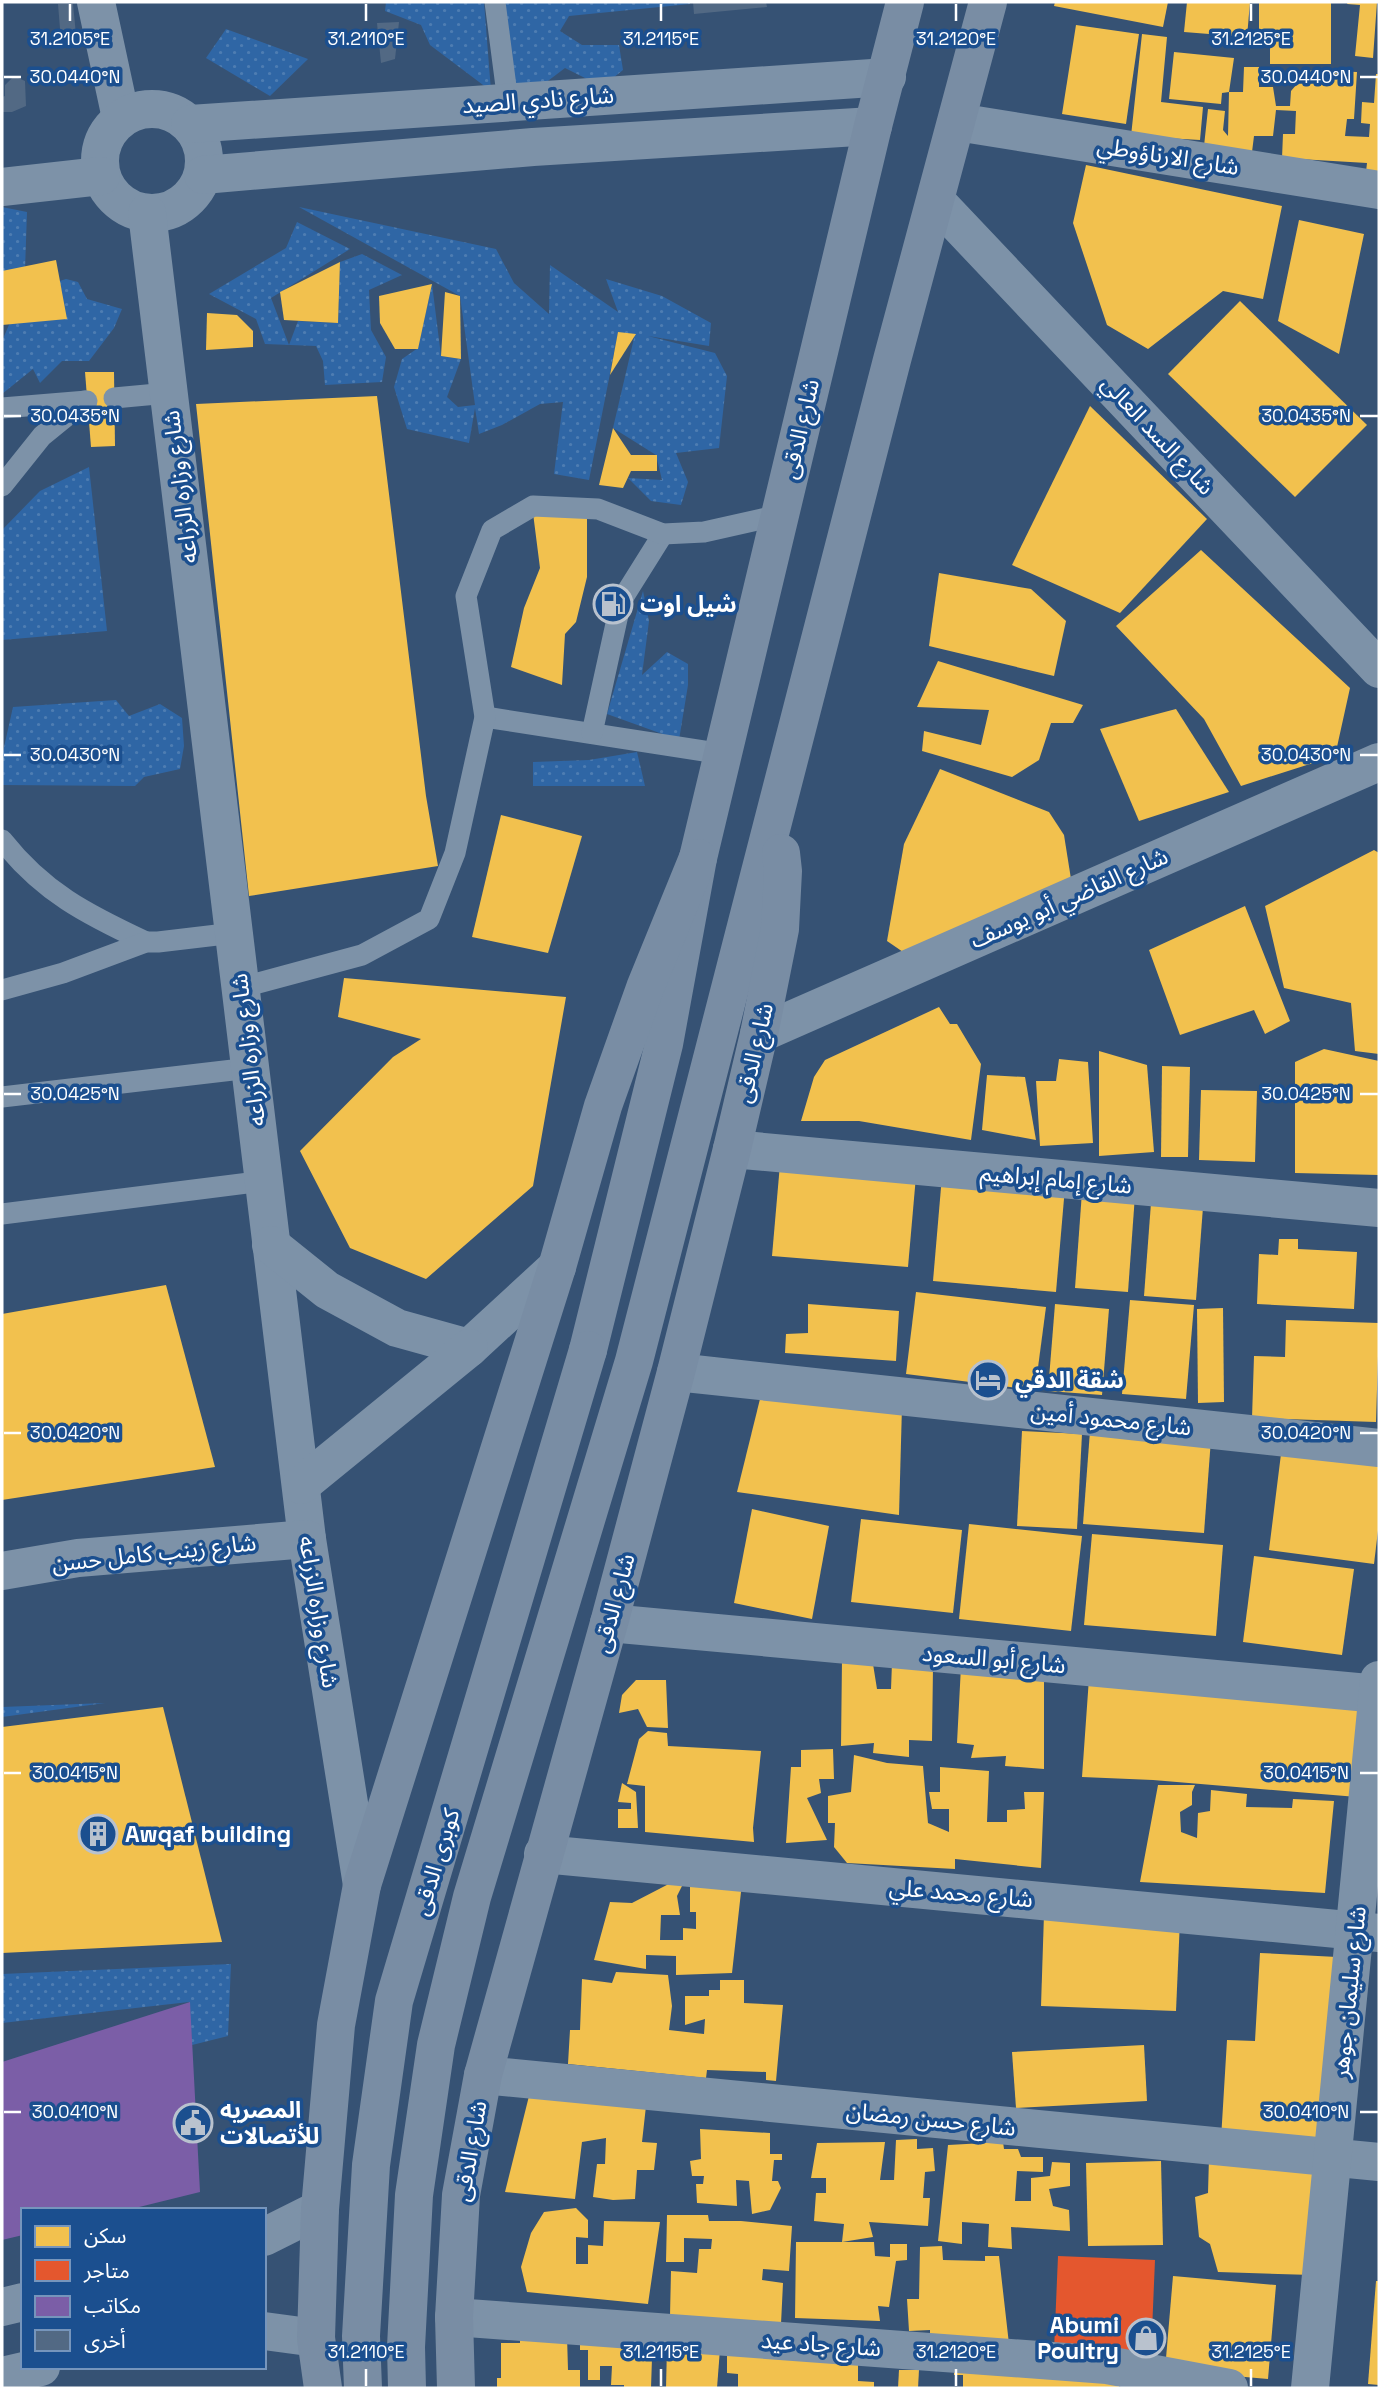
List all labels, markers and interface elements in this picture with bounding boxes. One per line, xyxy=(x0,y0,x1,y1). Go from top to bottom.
text: 31.2105°E xyxy=(30,27,110,50)
text: 31.2110°E xyxy=(327,27,405,50)
text: 31.2115°E xyxy=(623,27,699,50)
text: 31.2120°E xyxy=(916,27,996,50)
text: 31.2125°E xyxy=(1211,27,1291,50)
text: 30.0440°N xyxy=(30,65,120,88)
text: 30.0440°N xyxy=(1261,65,1351,88)
street label: شارع نادي الصيد xyxy=(461,80,615,123)
street label: شارع الارناؤوطي xyxy=(1095,130,1241,184)
street label: شارع السد العالي xyxy=(1093,369,1221,503)
street label: شارع الدقى xyxy=(774,376,828,482)
text: 30.0435°N xyxy=(30,404,120,427)
text: 30.0435°N xyxy=(1261,404,1351,427)
street label: شارع وزاره الزراعه xyxy=(156,409,206,565)
fuel station icon: شيل اوت xyxy=(592,583,634,625)
place label: شيل اوت xyxy=(640,589,737,619)
text: 30.0430°N xyxy=(30,743,120,766)
text: 30.0430°N xyxy=(1261,743,1351,766)
street label: شارع القاضي أبو يوسف xyxy=(965,841,1173,957)
street label: شارع وزاره الزراعه xyxy=(224,972,274,1128)
street label: شارع الدقى xyxy=(728,1000,782,1106)
text: 30.0425°N xyxy=(30,1082,120,1105)
text: 30.0425°N xyxy=(1261,1082,1351,1105)
street label: شارع إمام إبراهيم xyxy=(979,1157,1133,1204)
hotel icon: شقة الدقي xyxy=(967,1359,1009,1401)
place label: شقة الدقي xyxy=(1015,1365,1124,1398)
street label: شارع محمود أمين xyxy=(1029,1396,1193,1444)
text: 30.0420°N xyxy=(30,1421,120,1444)
text: 30.0420°N xyxy=(1261,1421,1351,1444)
street label: شارع زينب كامل حسن xyxy=(50,1527,258,1581)
street label: شارع وزاره الزراعه xyxy=(290,1534,346,1691)
street label: شارع الدقى xyxy=(586,1550,644,1656)
street label: شارع أبو السعود xyxy=(921,1638,1067,1682)
text: 30.0415°N xyxy=(32,1761,118,1784)
text: 30.0415°N xyxy=(1263,1761,1349,1784)
street label: كوبرى الدقى xyxy=(406,1805,467,1919)
building icon: Awqaf building xyxy=(77,1813,119,1855)
place label: Awqaf building xyxy=(125,1819,291,1849)
street label: شارع محمد علي xyxy=(888,1872,1034,1917)
street label: شارع سليمان جوهر xyxy=(1325,1905,1375,2081)
place label: المصريه للأتصالات xyxy=(220,2095,319,2151)
street label: شارع حسن رمضان xyxy=(844,2095,1017,2145)
street label: شارع الدقى xyxy=(446,2098,496,2204)
text: 30.0410°N xyxy=(32,2100,118,2123)
text: 30.0410°N xyxy=(1263,2100,1349,2123)
public building icon: المصريه للأتصالات xyxy=(172,2102,214,2144)
legend xyxy=(21,2208,266,2369)
text: سكن xyxy=(84,2222,126,2249)
text: متاجر xyxy=(83,2257,130,2284)
text: مكاتب xyxy=(84,2292,141,2319)
place label: Abumi Poultry xyxy=(1037,2310,1119,2366)
shop icon: Abumi Poultry xyxy=(1125,2317,1167,2359)
street label: شارع جاد عيد xyxy=(760,2325,882,2365)
text: أخرى xyxy=(84,2327,126,2354)
text: 31.2110°E xyxy=(327,2340,405,2363)
text: 31.2115°E xyxy=(623,2340,699,2363)
text: 31.2120°E xyxy=(916,2340,996,2363)
text: 31.2125°E xyxy=(1211,2340,1291,2363)

